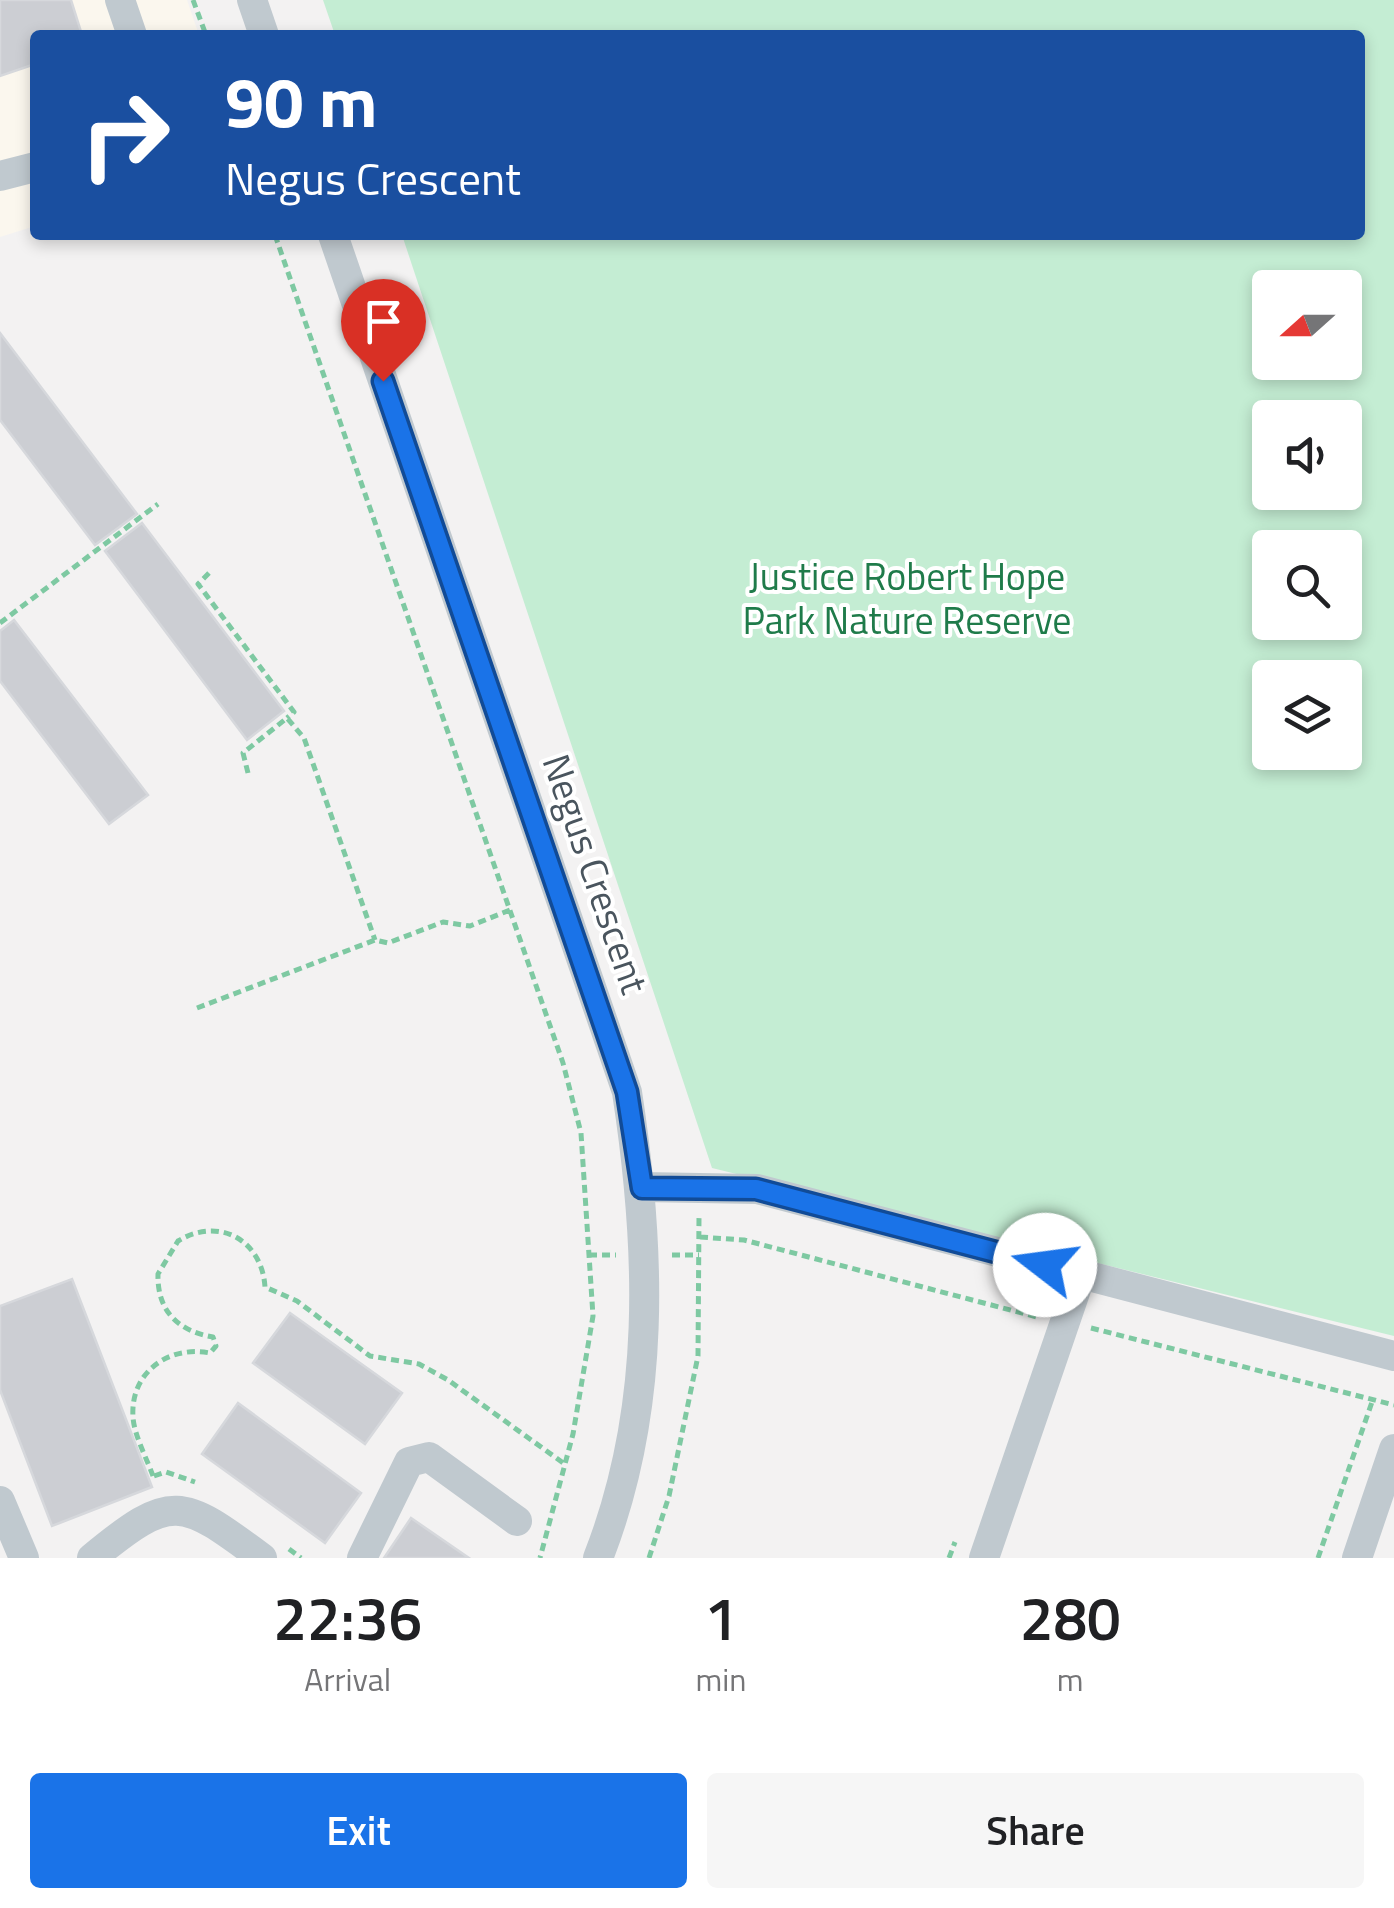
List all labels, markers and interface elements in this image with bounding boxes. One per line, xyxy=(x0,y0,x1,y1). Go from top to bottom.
text: 90 m xyxy=(225,48,378,154)
icon: right xyxy=(60,70,190,200)
text: Negus Crescent xyxy=(225,144,521,212)
north arrow xyxy=(1252,270,1362,380)
map controls xyxy=(1252,270,1362,770)
pin xyxy=(341,279,426,382)
icon: arrive xyxy=(356,294,411,349)
button: sound xyxy=(1252,400,1362,510)
button: search xyxy=(1252,530,1362,640)
park label: Justice Robert Hope Park Nature Reserve xyxy=(742,547,1072,649)
button: layers xyxy=(1252,660,1362,770)
street label: Negus Crescent xyxy=(528,746,664,1001)
position arrow xyxy=(993,1213,1097,1317)
text: 22:36 xyxy=(273,1572,422,1663)
text: 1 xyxy=(704,1572,738,1663)
text: 280 xyxy=(1020,1572,1121,1663)
text: Arrival xyxy=(304,1655,391,1703)
text: min xyxy=(695,1655,746,1703)
text: m xyxy=(1057,1655,1084,1703)
button: Exit xyxy=(30,1773,687,1888)
button: Share xyxy=(707,1773,1364,1888)

